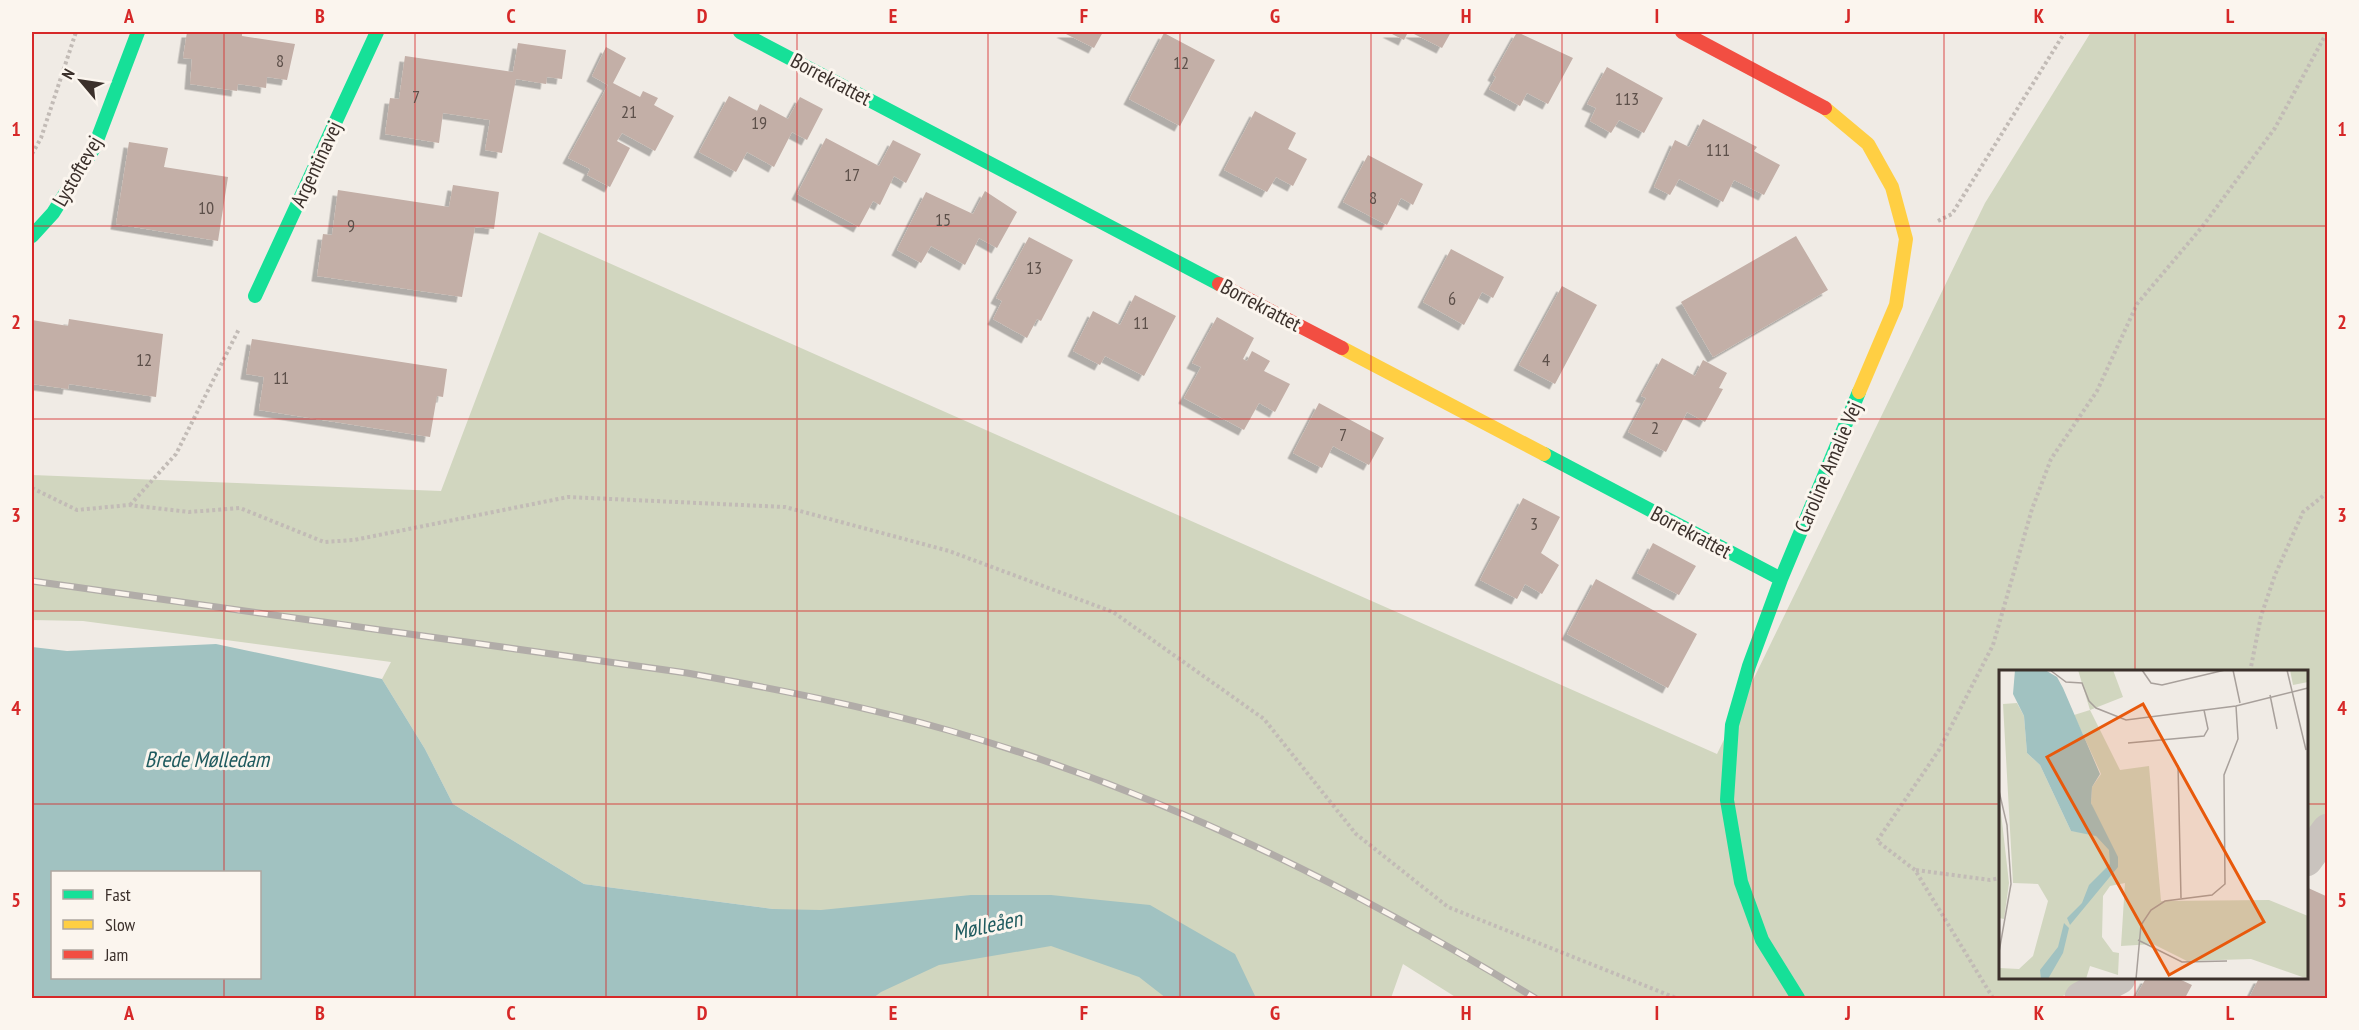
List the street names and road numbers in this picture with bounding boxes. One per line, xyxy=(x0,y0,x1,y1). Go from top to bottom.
street label: Borrekrattet xyxy=(786,47,876,112)
street label: Argentinavej xyxy=(284,117,348,211)
street label: Lystoftevej xyxy=(46,131,108,211)
street label: Borrekrattet xyxy=(1216,273,1306,338)
street label: Caroline Amalie Vej xyxy=(1788,397,1868,537)
street label: Borrekrattet xyxy=(1646,500,1736,565)

